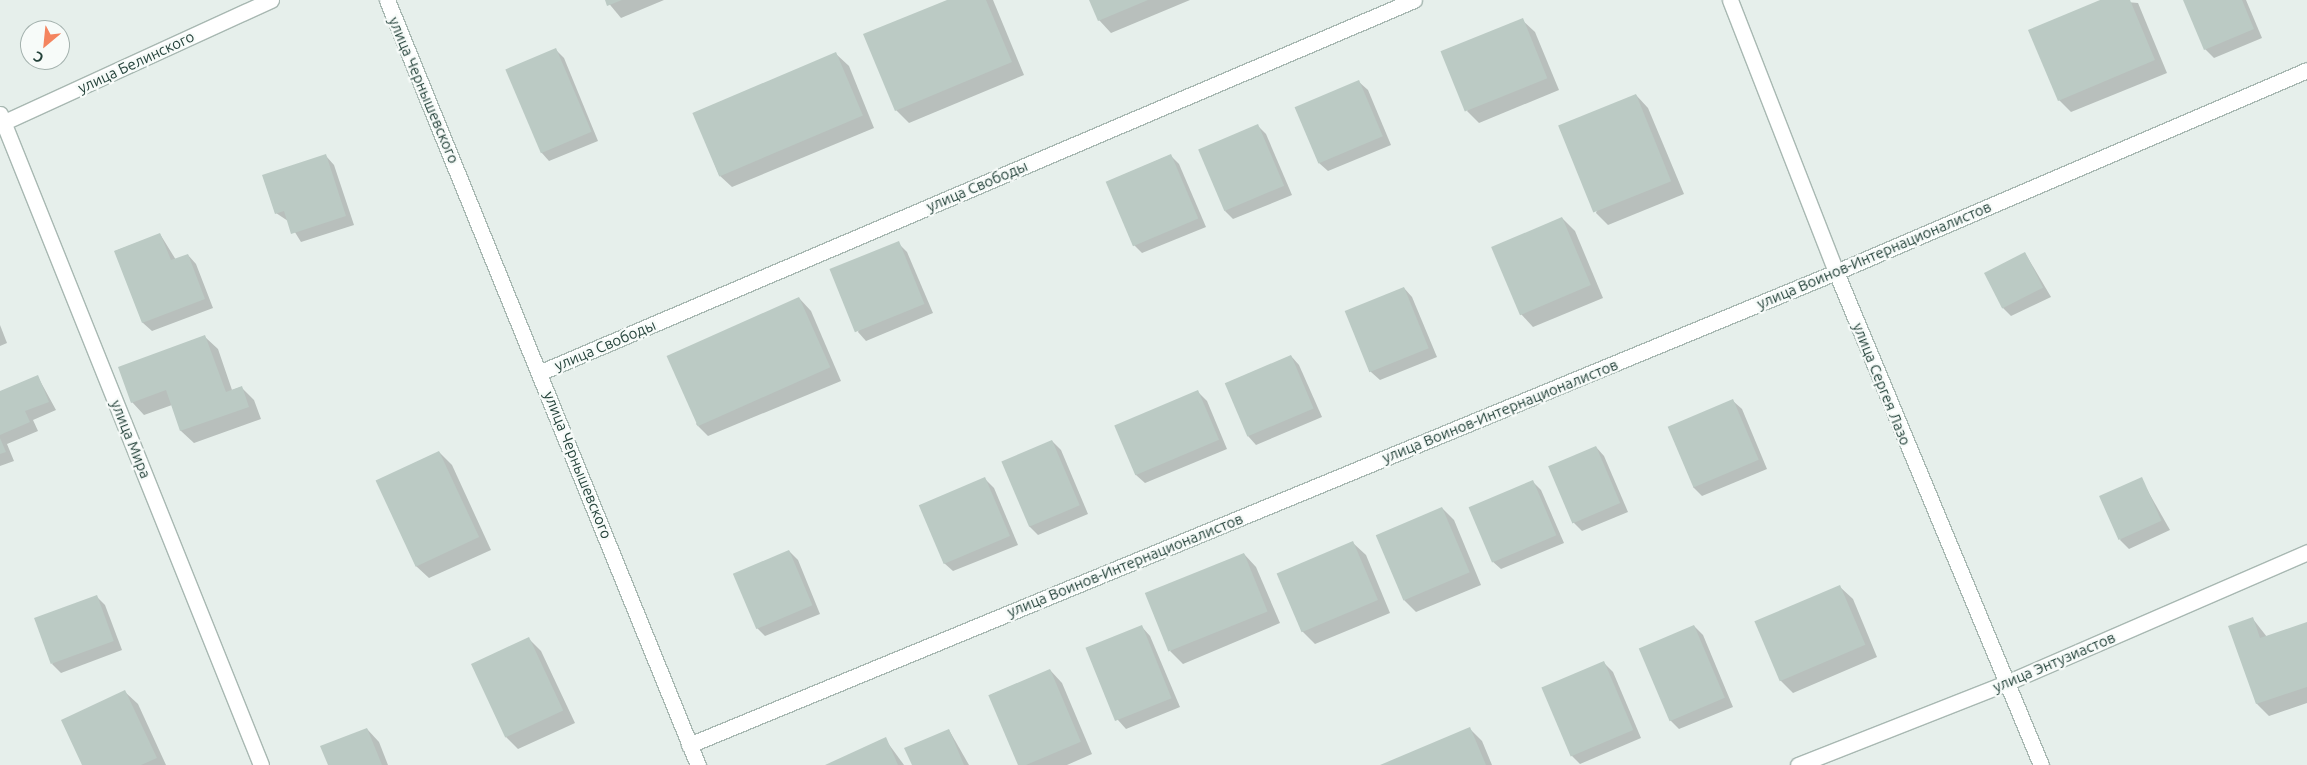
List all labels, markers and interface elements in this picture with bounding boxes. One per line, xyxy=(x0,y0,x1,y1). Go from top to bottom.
street label: улица Чернышевского xyxy=(385,14,463,166)
north arrow xyxy=(20,20,70,70)
street label: улица Белинского xyxy=(75,27,197,97)
text: С xyxy=(31,48,46,67)
street label: улица Свободы xyxy=(924,157,1030,215)
street label: улица Воинов-Интернационалистов xyxy=(1754,197,1994,313)
street label: улица Свободы xyxy=(552,316,658,374)
street label: улица Сергея Лазо xyxy=(1849,320,1915,448)
street label: улица Воинов-Интернационалистов xyxy=(1379,355,1621,467)
street label: улица Чернышевского xyxy=(540,389,616,541)
street label: улица Мира xyxy=(107,397,155,481)
street label: улица Воинов-Интернационалистов xyxy=(1004,509,1246,621)
street label: улица Энтузиастов xyxy=(1990,628,2118,696)

